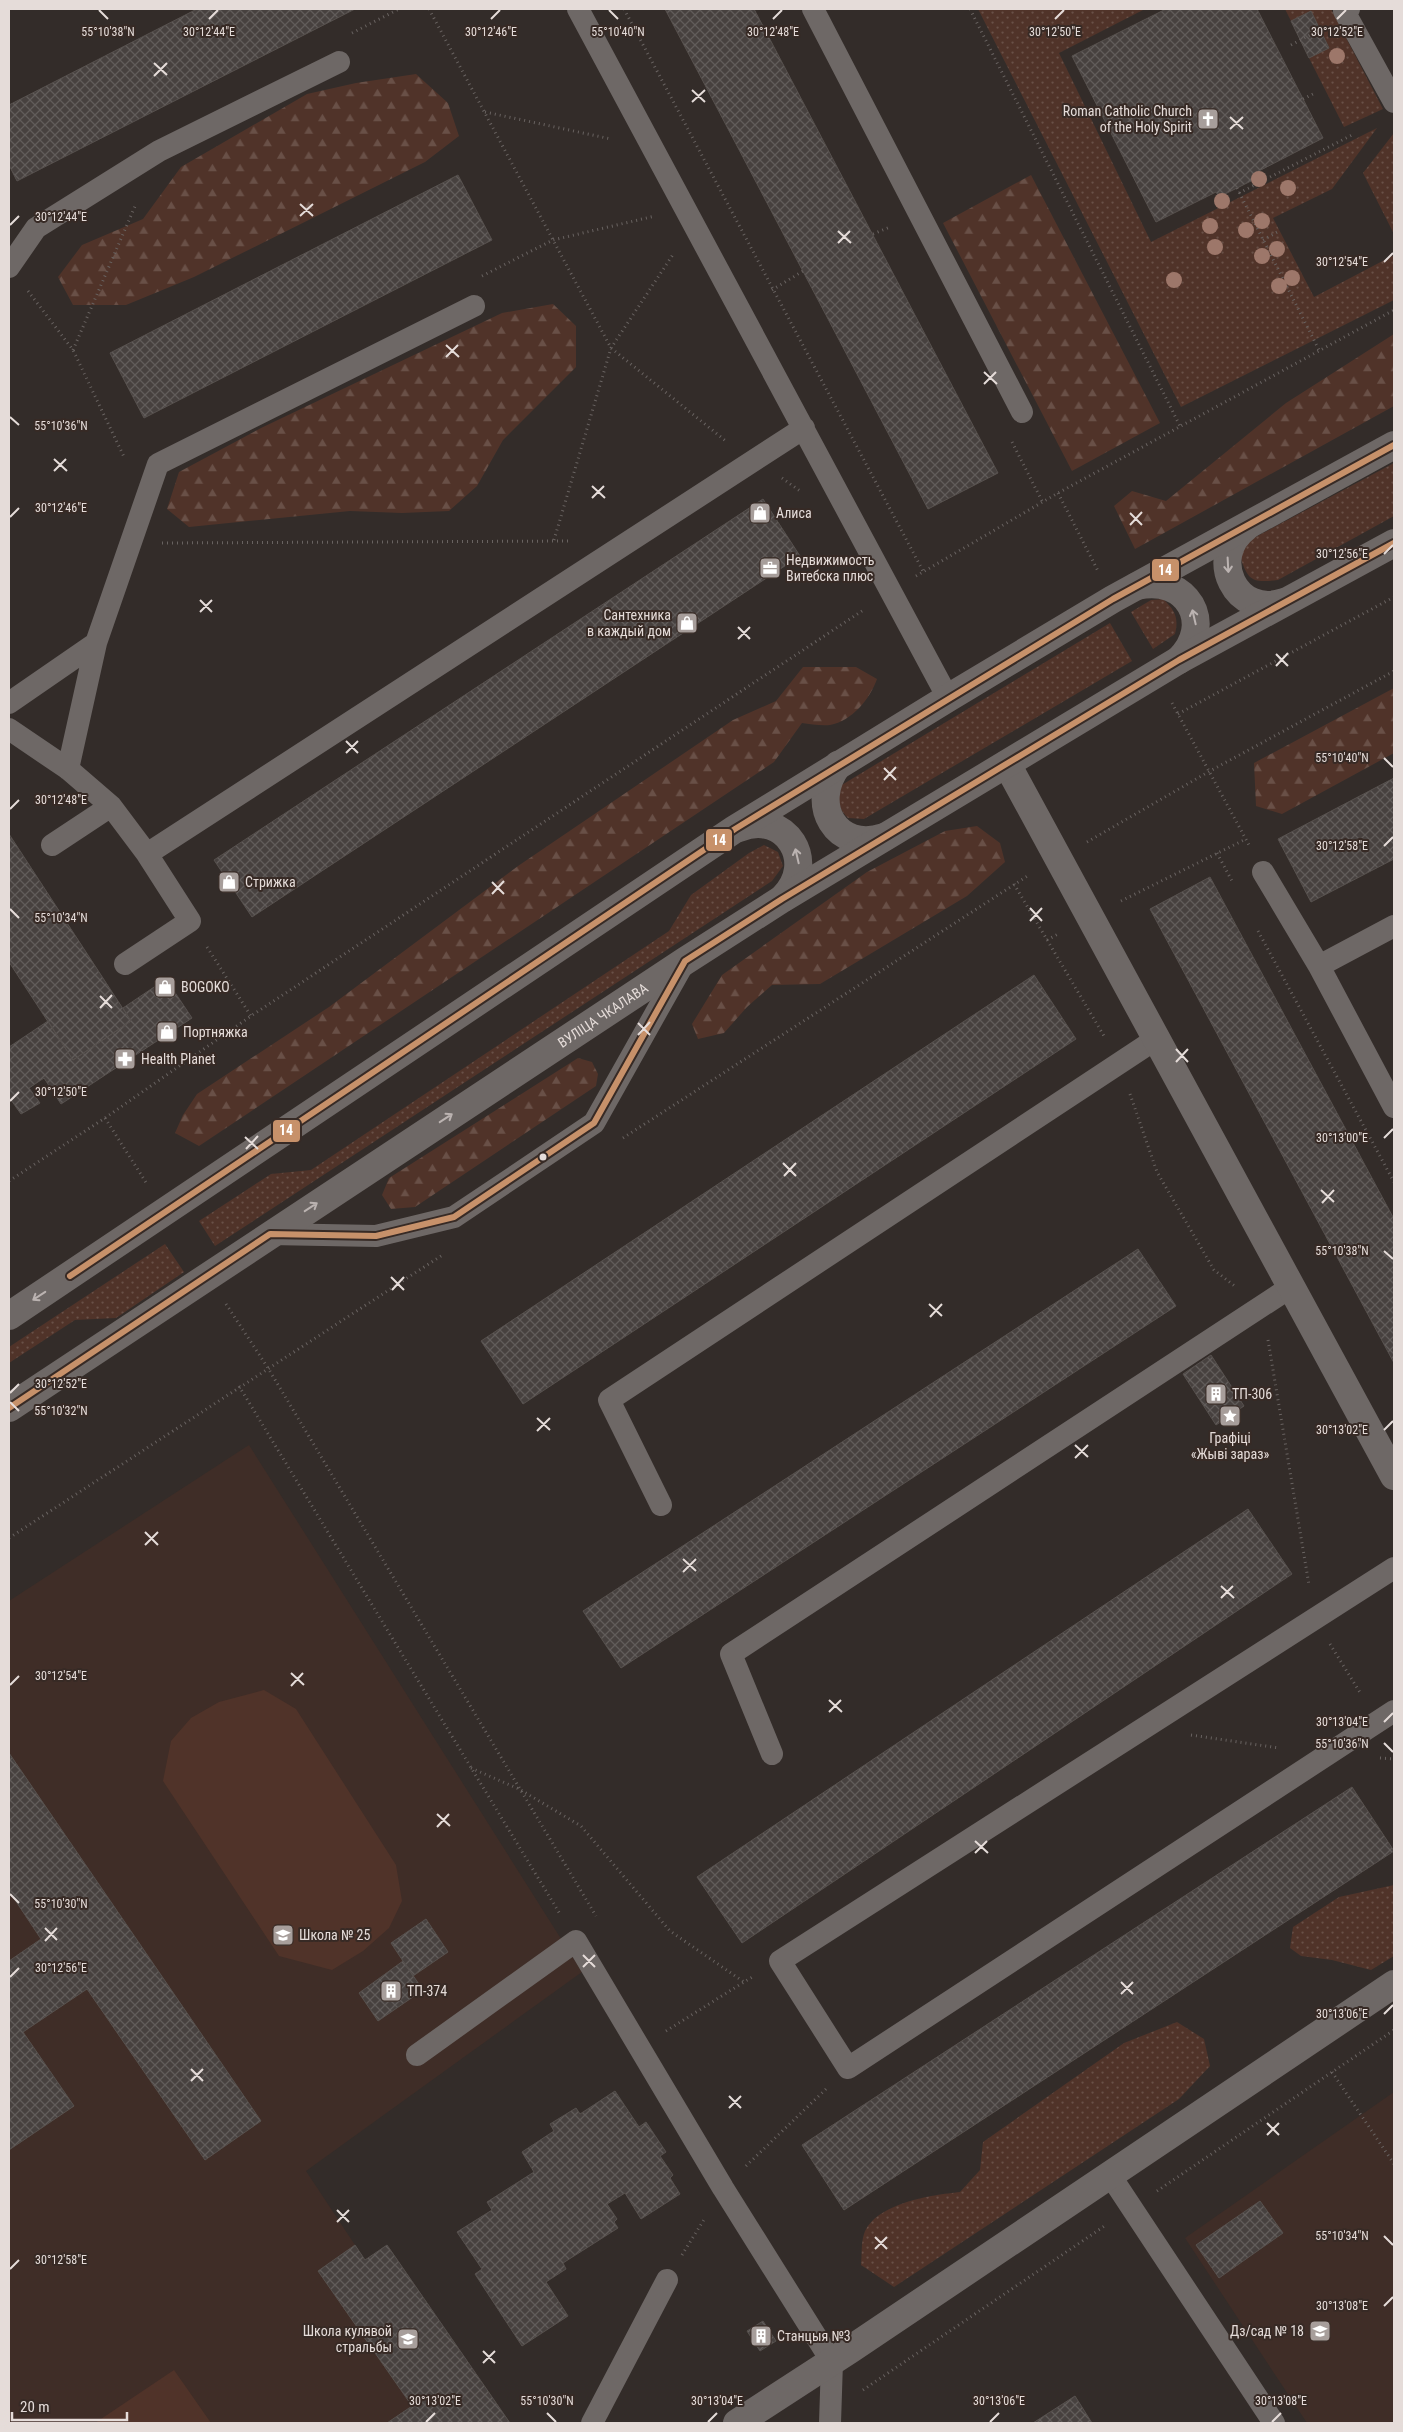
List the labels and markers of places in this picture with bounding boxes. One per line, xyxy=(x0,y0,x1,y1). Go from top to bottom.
place label: Roman Catholic Church of the Holy Spirit xyxy=(1063,103,1192,135)
church icon: Roman Catholic Church of the Holy Spirit xyxy=(1196,107,1220,131)
shop icon: Алиса xyxy=(748,501,772,525)
place label: Алиса xyxy=(776,505,812,521)
place label: Недвижимость Витебска плюс xyxy=(786,552,875,584)
office icon: Недвижимость Витебска плюс xyxy=(758,556,782,580)
place label: Сантехника в каждый дом xyxy=(587,607,671,639)
shop icon: Сантехника в каждый дом xyxy=(675,611,699,635)
shop icon: Стрижка xyxy=(217,870,241,894)
place label: Стрижка xyxy=(245,874,296,890)
shop icon: BOGOKO xyxy=(153,975,177,999)
place label: BOGOKO xyxy=(181,979,230,995)
shop icon: Портняжка xyxy=(155,1020,179,1044)
place label: Портняжка xyxy=(183,1024,248,1040)
pharmacy icon: Health Planet xyxy=(113,1047,137,1071)
place label: Health Planet xyxy=(141,1051,215,1067)
unlabelled marker xyxy=(538,1152,548,1162)
building icon: ТП-306 xyxy=(1204,1382,1228,1406)
place label: ТП-306 xyxy=(1232,1386,1272,1402)
place icon: Графіці «Жыві зараз» xyxy=(1218,1404,1242,1428)
place label: Графіці «Жыві зараз» xyxy=(1191,1430,1269,1462)
school or university icon: Школа № 25 xyxy=(271,1923,295,1947)
place label: Школа № 25 xyxy=(299,1927,371,1943)
building icon: ТП-374 xyxy=(379,1979,403,2003)
place label: ТП-374 xyxy=(407,1983,447,1999)
school or university icon: Дз/сад № 18 xyxy=(1308,2319,1332,2343)
place label: Школа кулявой стральбы xyxy=(303,2323,392,2355)
place label: Дз/сад № 18 xyxy=(1230,2323,1304,2339)
building icon: Станцыя №3 xyxy=(749,2324,773,2348)
school or university icon: Школа кулявой стральбы xyxy=(396,2327,420,2351)
place label: Станцыя №3 xyxy=(777,2328,851,2344)

